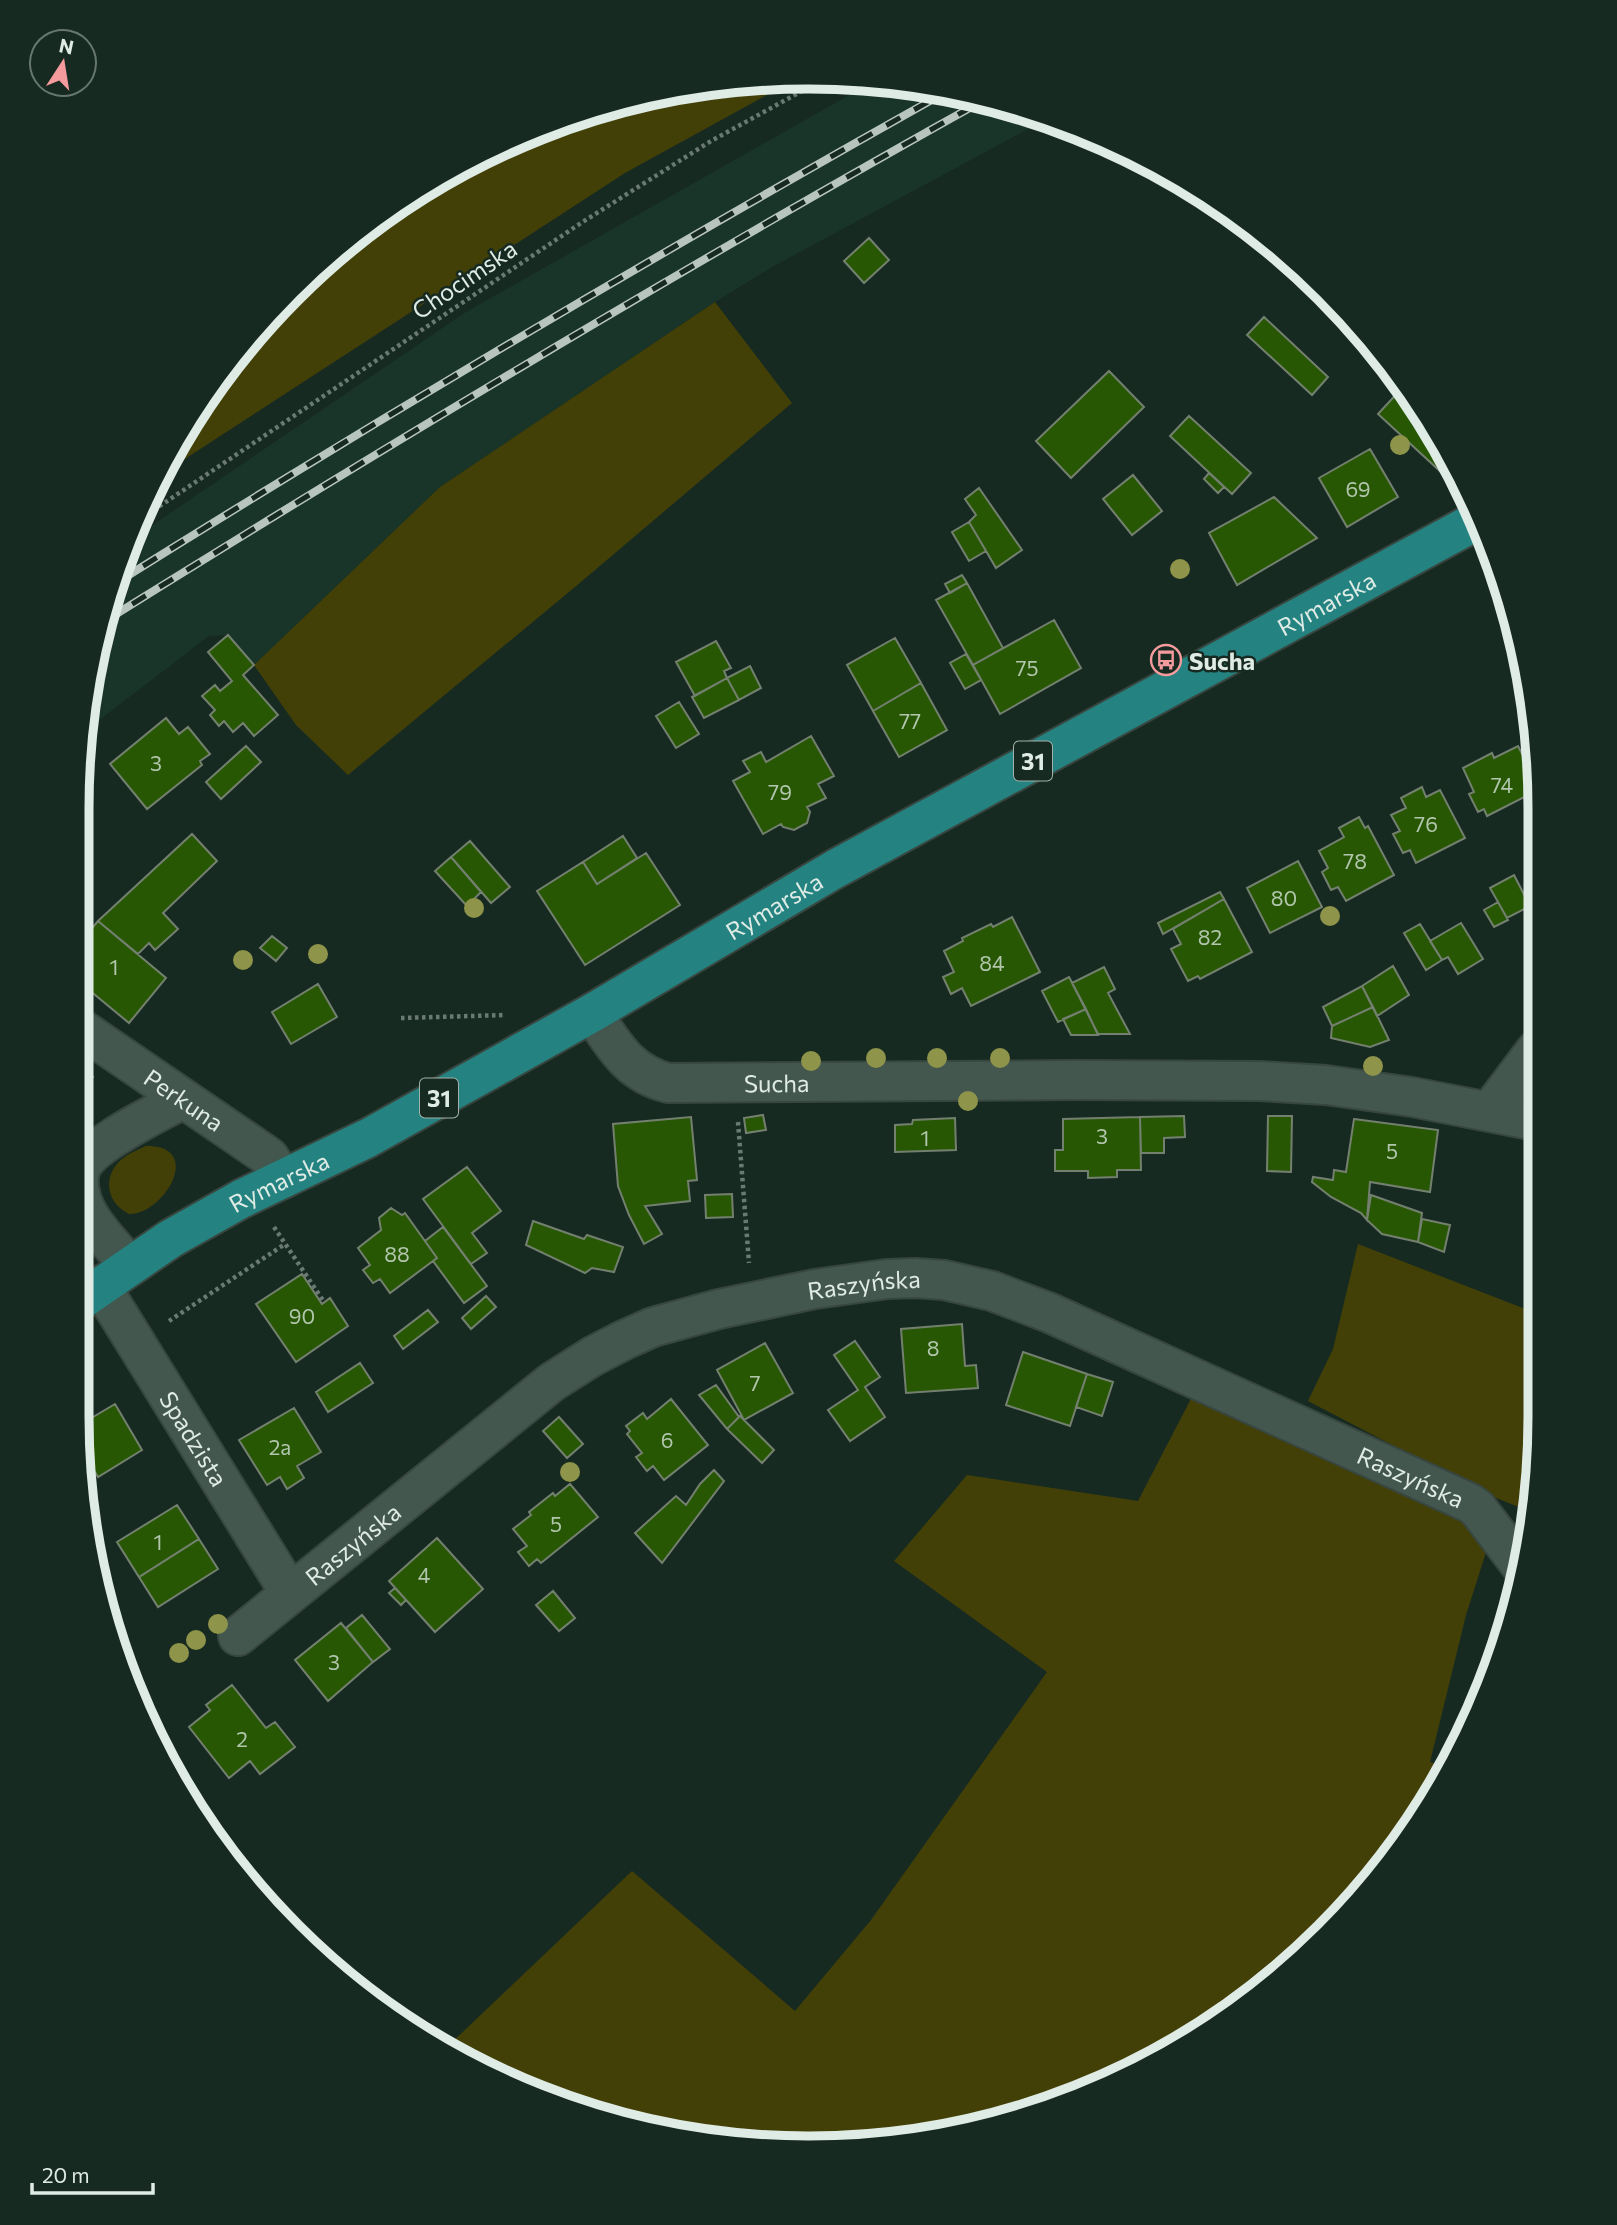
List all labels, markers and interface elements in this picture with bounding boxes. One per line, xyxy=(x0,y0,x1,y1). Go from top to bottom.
north arrow xyxy=(28,28,98,98)
text: N xyxy=(57,33,76,59)
street label: Chocimska xyxy=(406,233,522,325)
house number: 69 xyxy=(1345,476,1371,501)
street label: Rymarska xyxy=(1272,564,1380,641)
bus stop icon: Sucha xyxy=(1149,643,1183,677)
place label: Sucha xyxy=(1189,646,1255,675)
house number: 75 xyxy=(1015,655,1039,680)
house number: 77 xyxy=(899,708,921,733)
road number: 31 xyxy=(1014,741,1052,780)
house number: 3 xyxy=(150,750,162,775)
house number: 74 xyxy=(1491,772,1514,797)
house number: 79 xyxy=(768,779,792,804)
house number: 76 xyxy=(1414,811,1438,836)
house number: 78 xyxy=(1343,848,1367,873)
street label: Rymarska xyxy=(720,865,827,945)
house number: 80 xyxy=(1271,885,1297,910)
house number: 82 xyxy=(1198,924,1222,949)
house number: 84 xyxy=(979,950,1005,975)
house number: 1 xyxy=(110,954,118,979)
street label: Perkuna xyxy=(139,1062,230,1137)
street label: Sucha xyxy=(744,1067,810,1097)
road number: 31 xyxy=(420,1078,458,1118)
house number: 3 xyxy=(1096,1123,1108,1148)
house number: 1 xyxy=(921,1125,929,1150)
house number: 5 xyxy=(1386,1138,1398,1163)
street label: Rymarska xyxy=(223,1145,333,1218)
house number: 88 xyxy=(384,1241,410,1266)
street label: Raszyńska xyxy=(805,1263,921,1304)
house number: 90 xyxy=(289,1303,315,1328)
house number: 8 xyxy=(927,1335,939,1360)
house number: 7 xyxy=(749,1370,761,1395)
street label: Spadzista xyxy=(154,1385,235,1491)
house number: 6 xyxy=(661,1427,673,1452)
house number: 2a xyxy=(269,1434,291,1459)
street label: Raszyńska xyxy=(1353,1440,1469,1513)
street label: Raszyńska xyxy=(299,1496,406,1591)
house number: 5 xyxy=(550,1511,562,1536)
house number: 1 xyxy=(154,1529,162,1554)
house number: 4 xyxy=(418,1562,431,1587)
house number: 3 xyxy=(328,1649,340,1674)
house number: 2 xyxy=(236,1726,248,1751)
scale bar xyxy=(32,2152,152,2196)
text: 20 m xyxy=(42,2162,90,2187)

